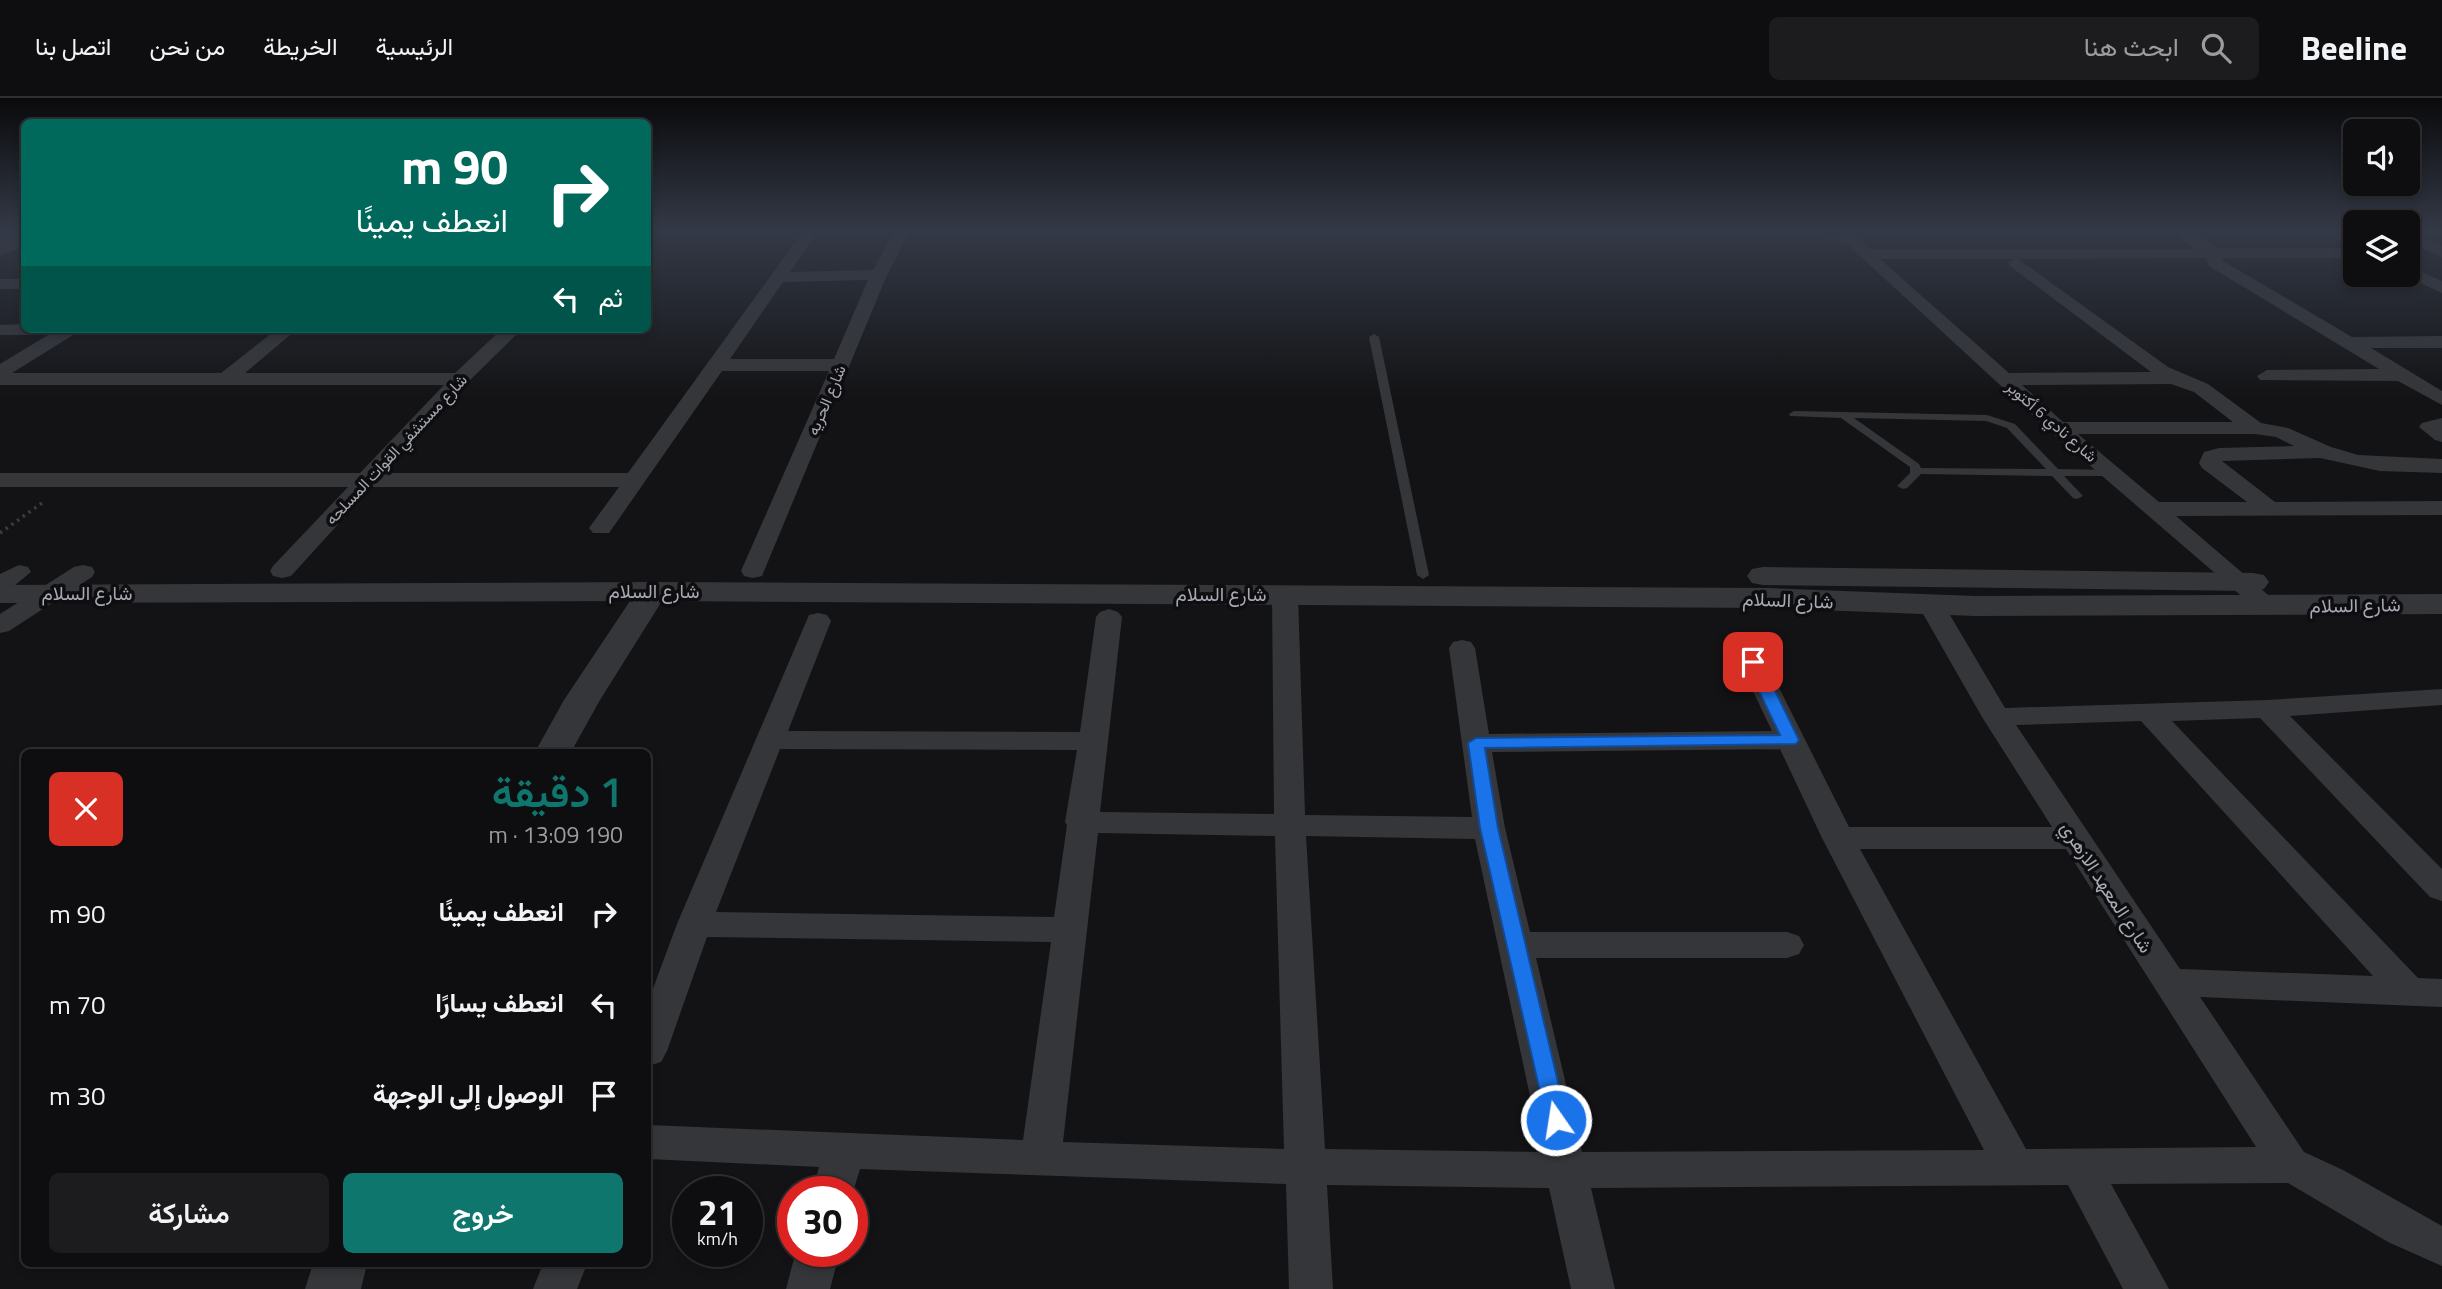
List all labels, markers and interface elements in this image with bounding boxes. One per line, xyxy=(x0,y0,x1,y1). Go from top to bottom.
search box xyxy=(1769,17,2259,80)
text: Beeline xyxy=(2301,23,2407,73)
text: ابحث هنا xyxy=(2084,27,2179,66)
text: اتصل بنا xyxy=(35,28,111,64)
text: من نحن xyxy=(149,28,225,64)
text: الخريطة xyxy=(263,28,338,64)
text: الرئيسية xyxy=(376,28,453,64)
icon: search xyxy=(2197,29,2235,67)
map controls xyxy=(2343,119,2420,287)
button: sound xyxy=(2343,119,2420,196)
text: 90 m xyxy=(401,128,508,203)
icon: right xyxy=(532,147,623,238)
text: انعطف يمينًا xyxy=(356,196,508,244)
button: layers xyxy=(2343,210,2420,287)
text: ثم xyxy=(599,278,623,317)
icon: left xyxy=(547,280,585,318)
street label: شارع الحريه xyxy=(800,361,852,439)
street label: شارع مستشفي القوات المسلحه xyxy=(319,368,474,531)
street label: شارع نادي 6 أكتوبر xyxy=(1999,374,2103,469)
street label: شارع السلام xyxy=(608,576,700,605)
street label: شارع السلام xyxy=(41,578,133,607)
street label: شارع السلام xyxy=(1175,579,1267,608)
street label: شارع السلام xyxy=(1742,583,1834,616)
street label: شارع السلام xyxy=(2309,589,2401,620)
pin xyxy=(1723,632,1783,692)
icon: arrive xyxy=(1734,643,1772,681)
text: 1 دقيقة xyxy=(492,759,623,823)
button: close xyxy=(49,772,123,846)
street label: شارع المعهد الازهري xyxy=(2052,815,2161,959)
text: 190 m · 13:09 xyxy=(488,817,623,852)
text: انعطف يمينًا xyxy=(438,892,564,931)
text: 90 m xyxy=(49,894,106,933)
icon: right xyxy=(585,895,623,933)
text: انعطف يسارًا xyxy=(435,983,564,1022)
text: 70 m xyxy=(49,985,106,1024)
icon: left xyxy=(585,986,623,1024)
text: الوصول إلى الوجهة xyxy=(373,1074,564,1113)
text: 30 m xyxy=(49,1076,106,1115)
icon: arrive xyxy=(585,1077,623,1115)
position arrow xyxy=(1519,1083,1593,1157)
button: مشاركة xyxy=(49,1173,329,1253)
button: خروج xyxy=(343,1173,623,1253)
speed limit sign: 30 xyxy=(777,1176,868,1267)
text: 21 xyxy=(698,1185,737,1239)
text: km/h xyxy=(697,1225,738,1252)

